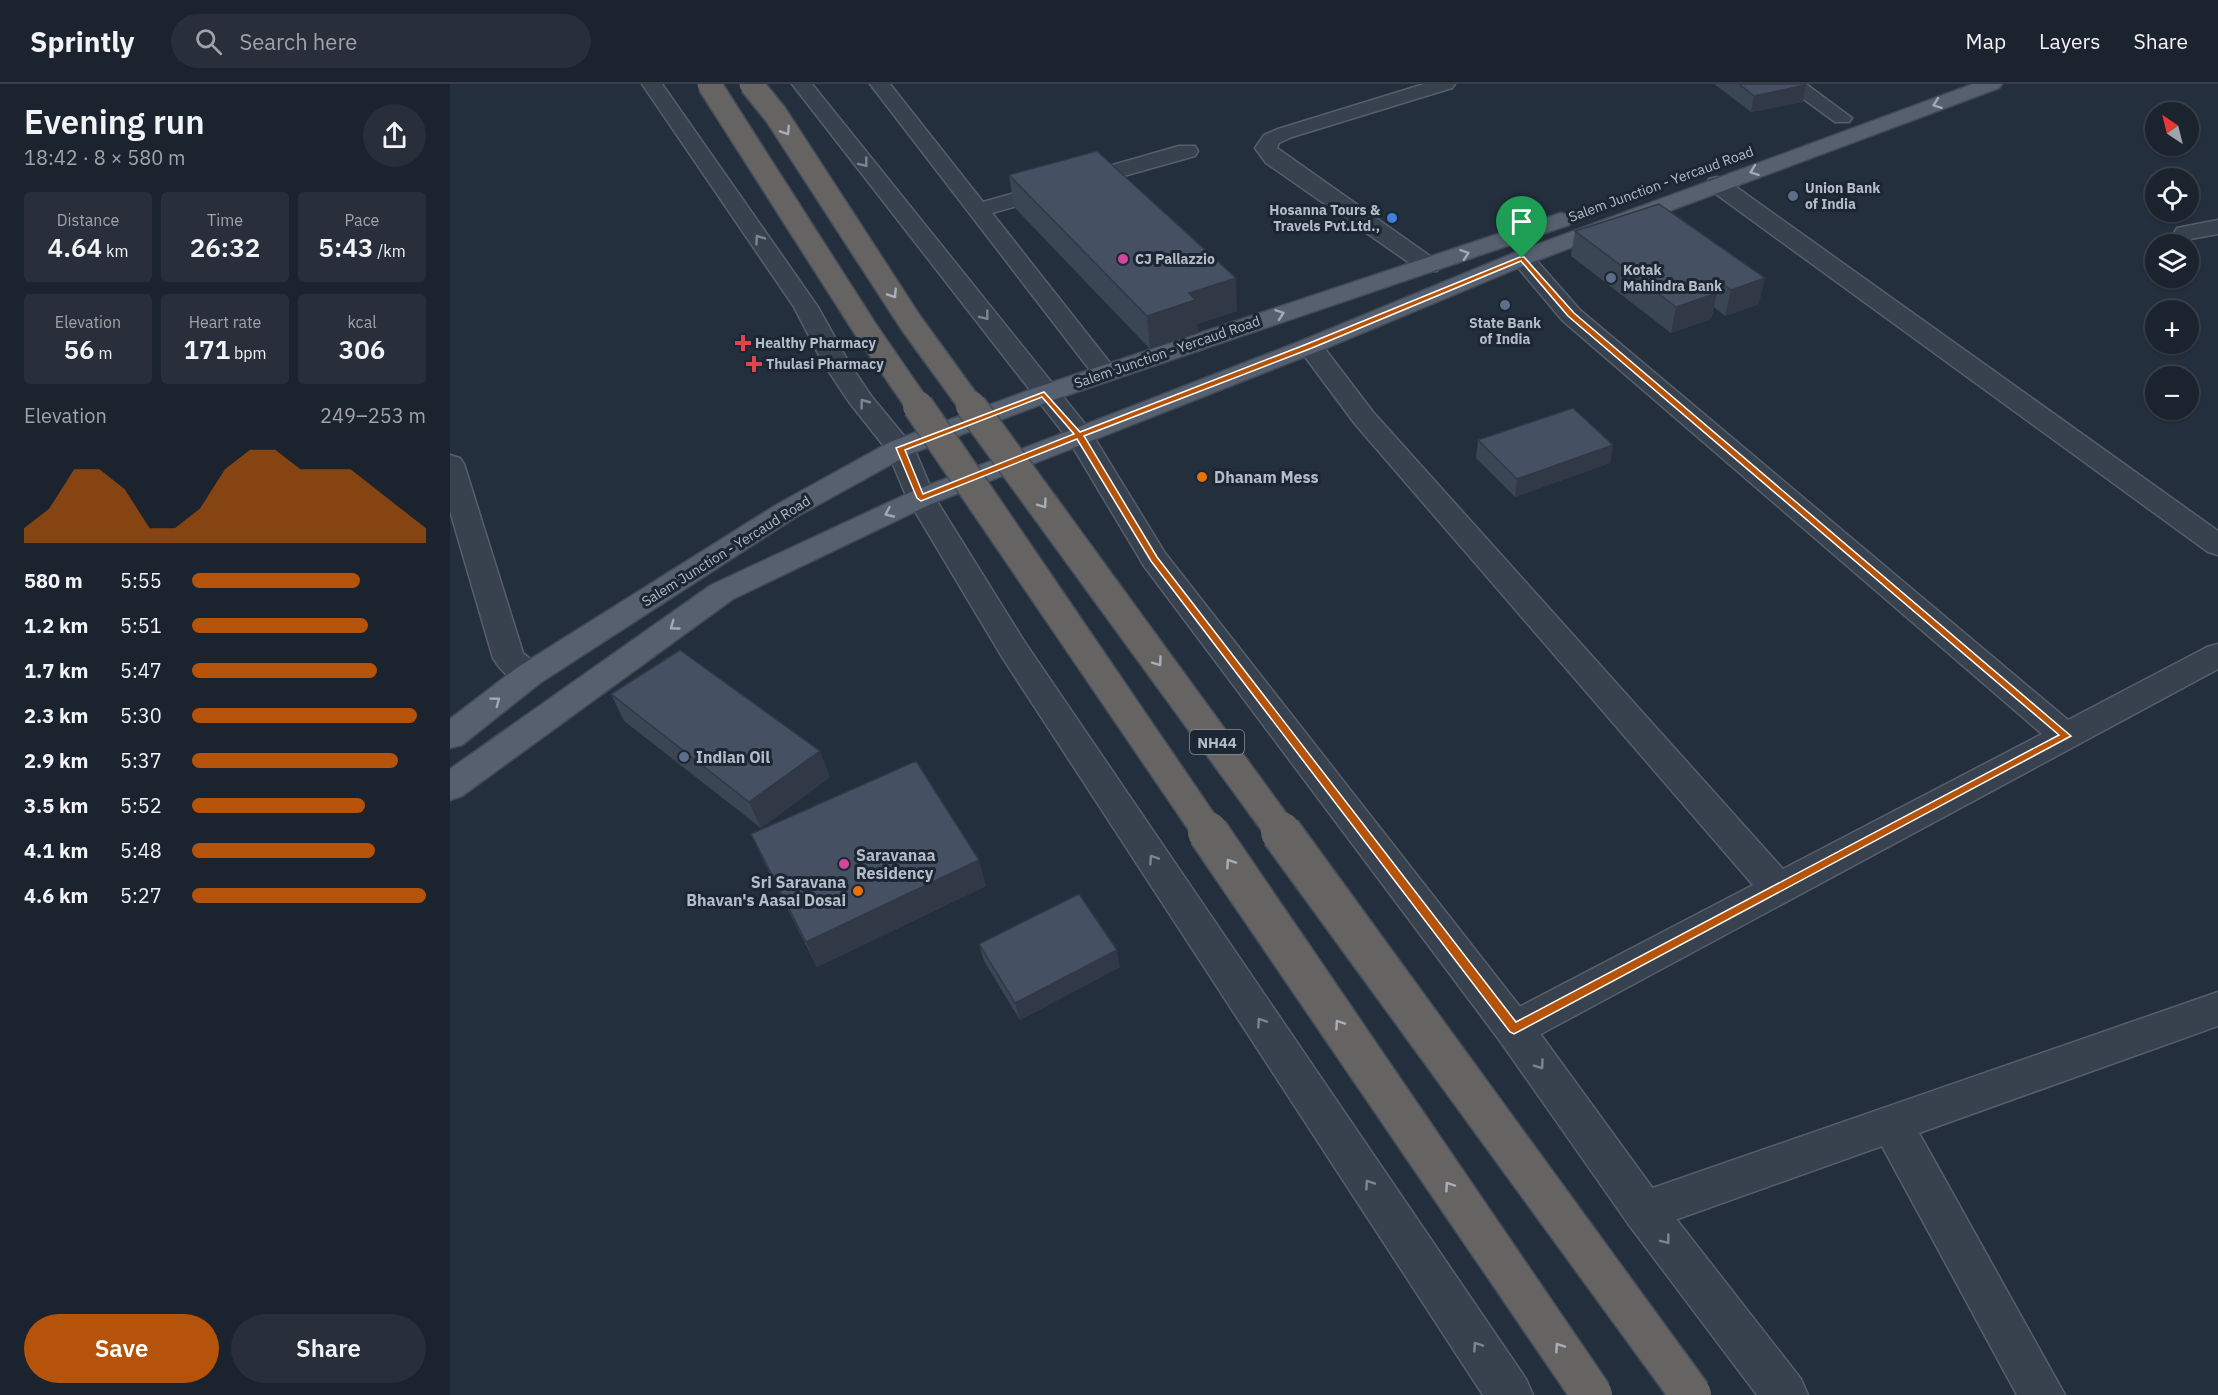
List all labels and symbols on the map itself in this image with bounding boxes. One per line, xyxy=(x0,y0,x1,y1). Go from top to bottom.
one-way arrow xyxy=(1932,97,1943,109)
north arrow xyxy=(2145,102,2199,156)
one-way arrow xyxy=(779,124,790,135)
street label: Salem Junction - Yercaud Road xyxy=(1566,142,1756,226)
one-way arrow xyxy=(857,156,868,167)
one-way arrow xyxy=(1749,163,1759,176)
place label: Union Bank of India xyxy=(1805,179,1881,213)
marker: Union Bank of India xyxy=(1786,189,1800,203)
pin xyxy=(1496,196,1547,258)
place label: Hosanna Tours & Travels Pvt.Ltd., xyxy=(1269,201,1381,235)
marker: Hosanna Tours & Travels Pvt.Ltd., xyxy=(1385,211,1399,225)
one-way arrow xyxy=(755,234,766,245)
one-way arrow xyxy=(1459,248,1470,261)
place label: CJ Pallazzio xyxy=(1135,250,1215,268)
marker: CJ Pallazzio xyxy=(1116,252,1130,266)
place label: Kotak Mahindra Bank xyxy=(1623,261,1723,295)
marker: Kotak Mahindra Bank xyxy=(1604,271,1618,285)
one-way arrow xyxy=(885,288,896,299)
marker: State Bank of India xyxy=(1498,298,1512,312)
one-way arrow xyxy=(1274,309,1285,321)
one-way arrow xyxy=(977,310,988,321)
street label: Salem Junction - Yercaud Road xyxy=(1072,312,1262,392)
place label: State Bank of India xyxy=(1469,314,1542,348)
place label: Healthy Pharmacy xyxy=(755,334,876,352)
marker: Healthy Pharmacy xyxy=(736,336,750,350)
place label: Thulasi Pharmacy xyxy=(766,355,884,373)
marker: Thulasi Pharmacy xyxy=(747,357,761,371)
one-way arrow xyxy=(860,398,871,409)
place label: Dhanam Mess xyxy=(1214,467,1319,487)
marker: Dhanam Mess xyxy=(1195,470,1209,484)
street label: Salem Junction - Yercaud Road xyxy=(638,492,814,610)
one-way arrow xyxy=(1036,497,1047,508)
one-way arrow xyxy=(884,506,895,518)
one-way arrow xyxy=(670,619,681,630)
one-way arrow xyxy=(1151,655,1162,666)
one-way arrow xyxy=(490,697,501,708)
road number: NH44 xyxy=(1190,730,1244,754)
place label: Indian Oil xyxy=(696,747,770,767)
marker: Indian Oil xyxy=(677,750,691,764)
place label: Saravanaa Residency xyxy=(856,845,936,883)
one-way arrow xyxy=(1149,855,1160,866)
marker: Saravanaa Residency xyxy=(837,857,851,871)
one-way arrow xyxy=(1226,859,1237,870)
place label: Sri Saravana Bhavan's Aasai Dosai xyxy=(686,872,846,910)
marker: Sri Saravana Bhavan's Aasai Dosai xyxy=(851,884,865,898)
one-way arrow xyxy=(1257,1017,1268,1028)
one-way arrow xyxy=(1335,1020,1346,1031)
one-way arrow xyxy=(1533,1059,1544,1070)
one-way arrow xyxy=(1365,1180,1376,1191)
one-way arrow xyxy=(1445,1181,1456,1192)
one-way arrow xyxy=(1659,1233,1670,1244)
one-way arrow xyxy=(1473,1342,1484,1353)
one-way arrow xyxy=(1555,1342,1566,1353)

